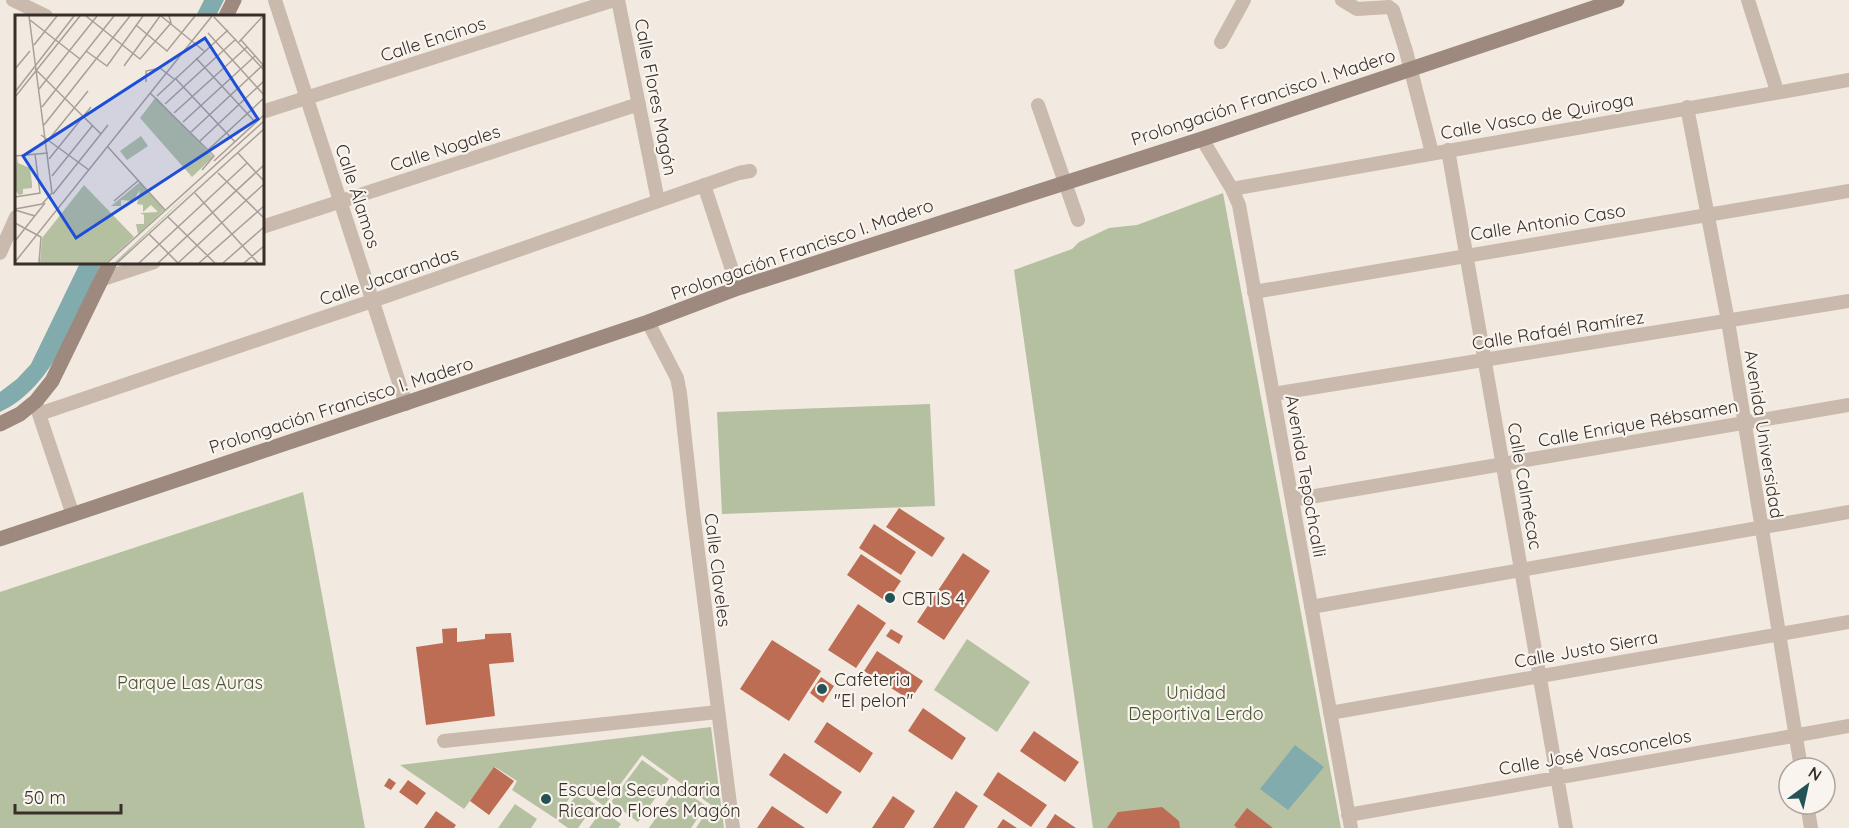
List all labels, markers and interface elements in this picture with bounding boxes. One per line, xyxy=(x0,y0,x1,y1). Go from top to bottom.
street label: Calle Encinos xyxy=(377,11,489,67)
inset map xyxy=(15,15,264,264)
street label: Calle Flores Magón xyxy=(630,17,682,177)
street label: Prolongación Francisco I. Madero xyxy=(1128,43,1398,151)
street label: Calle Vasco de Quiroga xyxy=(1439,88,1635,144)
street label: Calle Nogales xyxy=(387,119,503,177)
street label: Calle Álamos xyxy=(330,141,386,251)
street label: Prolongación Francisco I. Madero xyxy=(668,193,936,305)
street label: Calle Antonio Caso xyxy=(1469,198,1627,246)
street label: Calle Jacarandas xyxy=(316,241,462,311)
street label: Calle Rafaél Ramírez xyxy=(1470,305,1646,355)
street label: Avenida Universidad xyxy=(1739,348,1789,520)
street label: Prolongación Francisco I. Madero xyxy=(206,351,476,459)
street label: Avenida Tepochcalli xyxy=(1280,393,1332,559)
street label: Calle Enrique Rébsamen xyxy=(1536,394,1740,452)
street label: Calle Calmécac xyxy=(1502,421,1548,551)
street label: Calle Claveles xyxy=(700,512,736,628)
place label: CBTIS 4 xyxy=(902,587,965,610)
marker: CBTIS 4 xyxy=(883,591,897,605)
street label: Calle Justo Sierra xyxy=(1512,625,1660,673)
place label: Cafeteria "El pelon" xyxy=(834,668,913,712)
park label: Parque Las Auras xyxy=(117,671,263,694)
park label: Unidad Deportiva Lerdo xyxy=(1128,681,1264,725)
marker: Cafeteria "El pelon" xyxy=(815,682,829,696)
street label: Calle José Vasconcelos xyxy=(1497,724,1693,780)
north arrow xyxy=(1777,756,1837,816)
text: N xyxy=(1805,762,1826,785)
scale bar xyxy=(15,777,122,815)
place label: Escuela Secundaria Ricardo Flores Magón xyxy=(558,778,741,822)
text: 50 m xyxy=(24,786,66,809)
marker: Escuela Secundaria Ricardo Flores Magón xyxy=(539,792,553,806)

